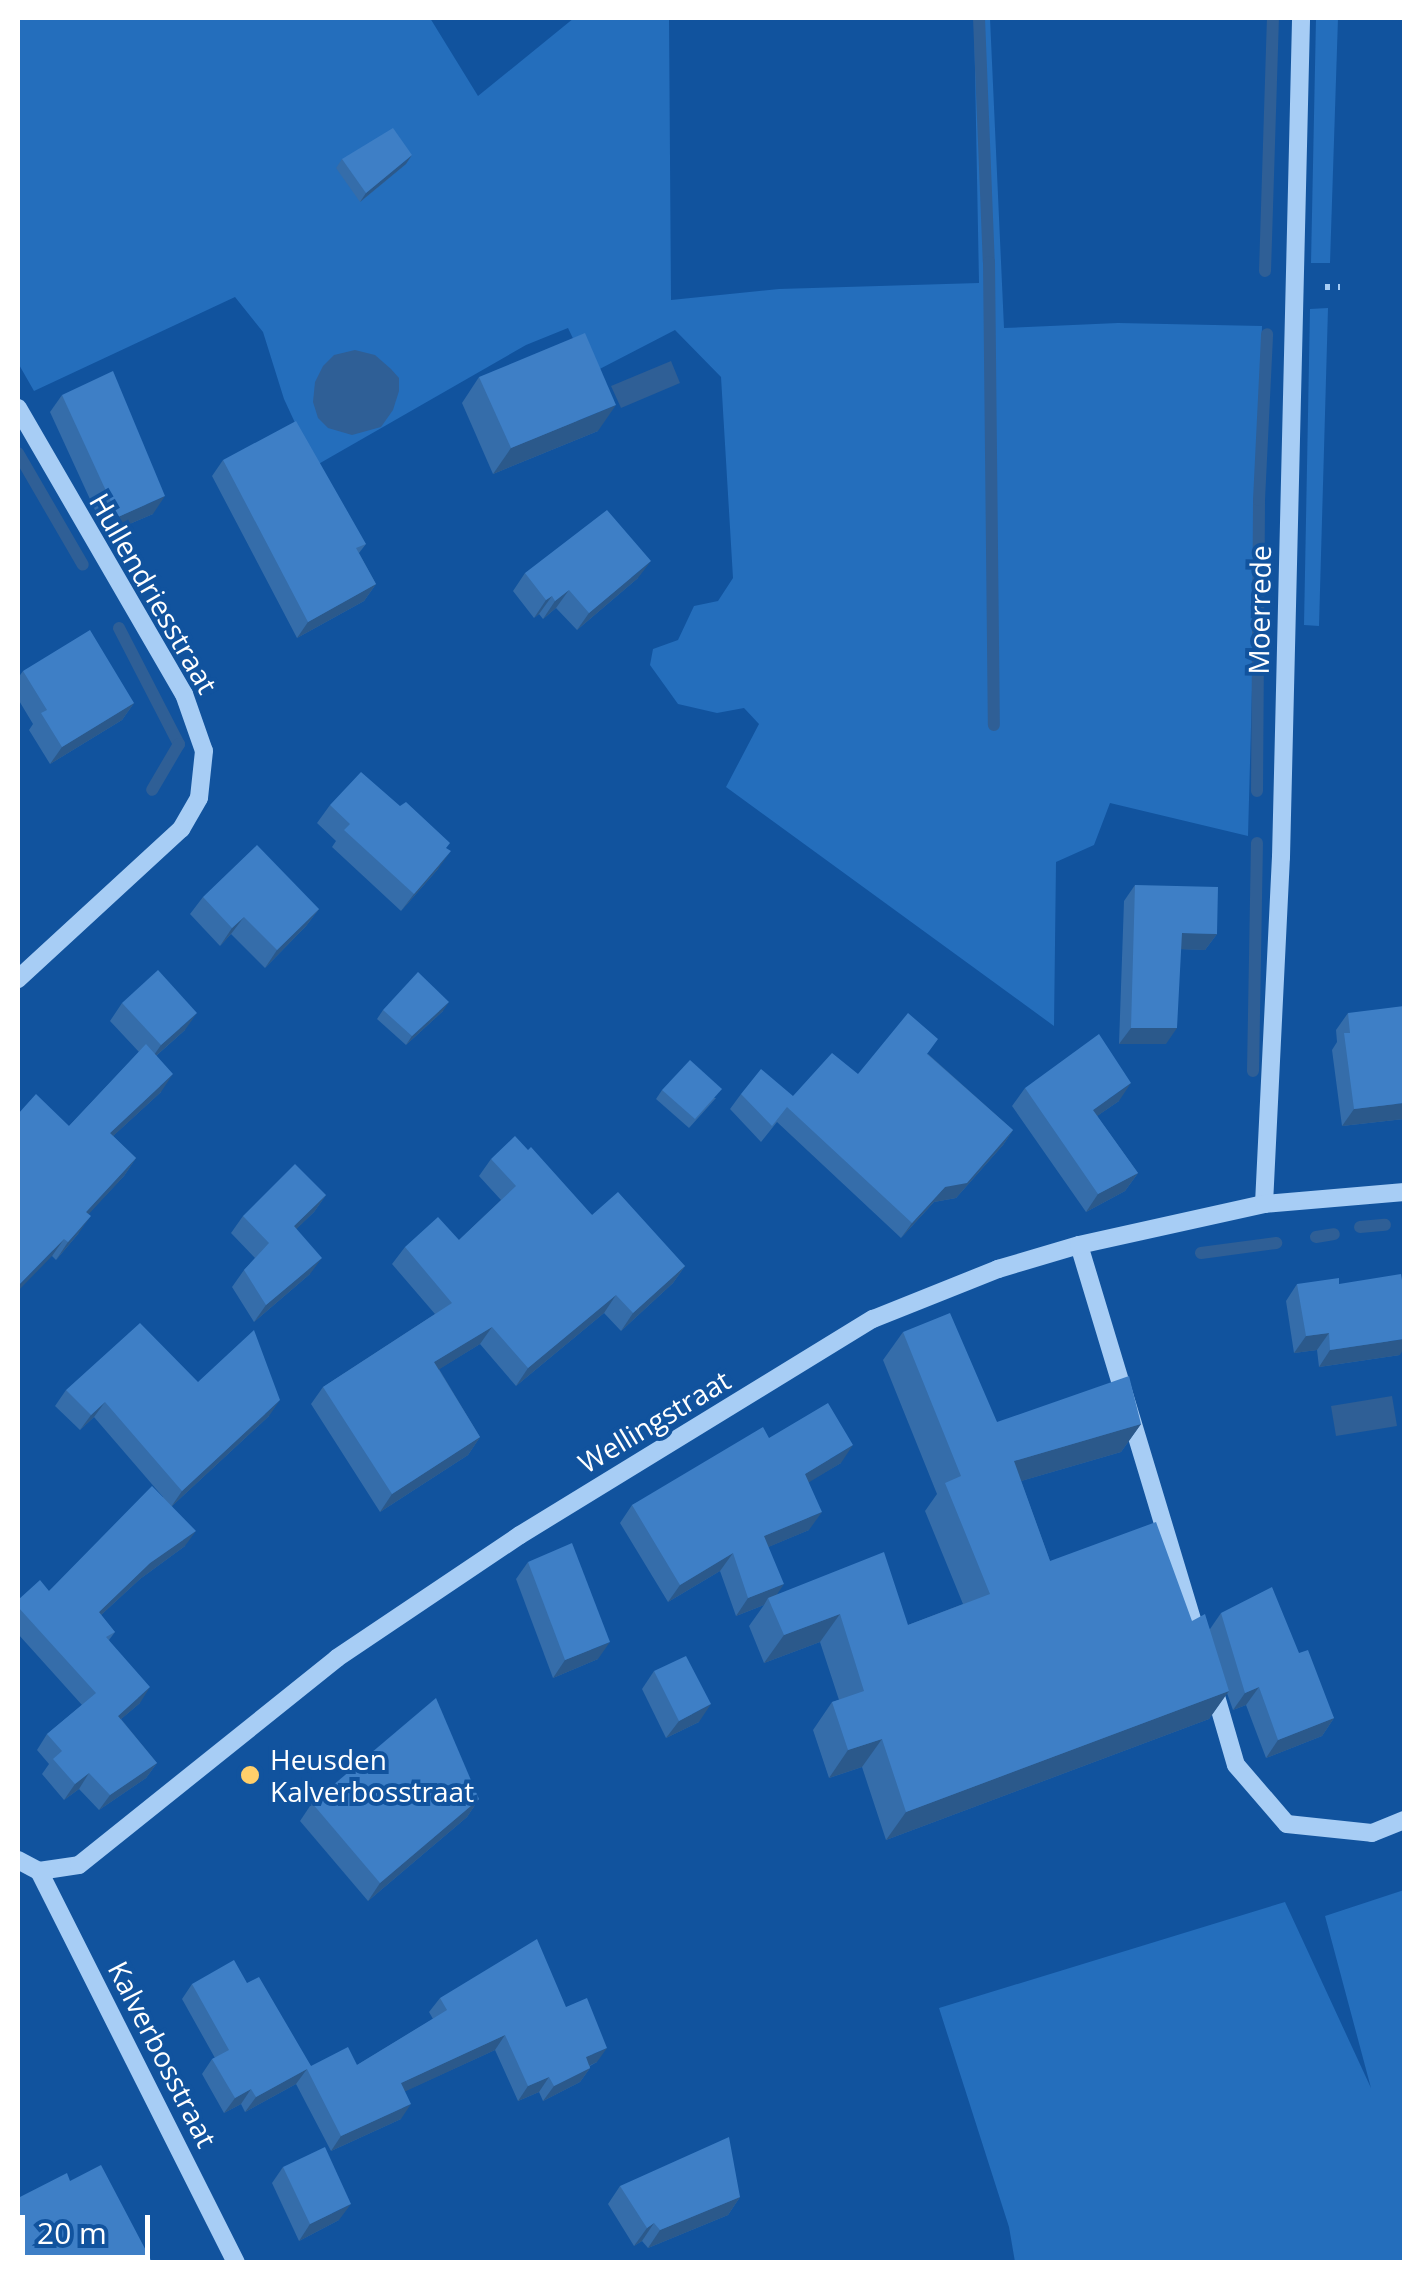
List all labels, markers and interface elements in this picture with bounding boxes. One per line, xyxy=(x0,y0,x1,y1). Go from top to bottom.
street label: Hullendriesstraat xyxy=(83,487,225,699)
street label: Moerrede xyxy=(1241,545,1277,675)
street label: Wellingstraat xyxy=(572,1363,736,1479)
place label: Heusden Kalverbosstraat xyxy=(270,1742,474,1808)
marker: Heusden Kalverbosstraat xyxy=(239,1764,261,1786)
street label: Kalverbosstraat xyxy=(102,1955,224,2153)
scale bar xyxy=(25,2195,155,2257)
text: 20 m xyxy=(37,2212,107,2253)

